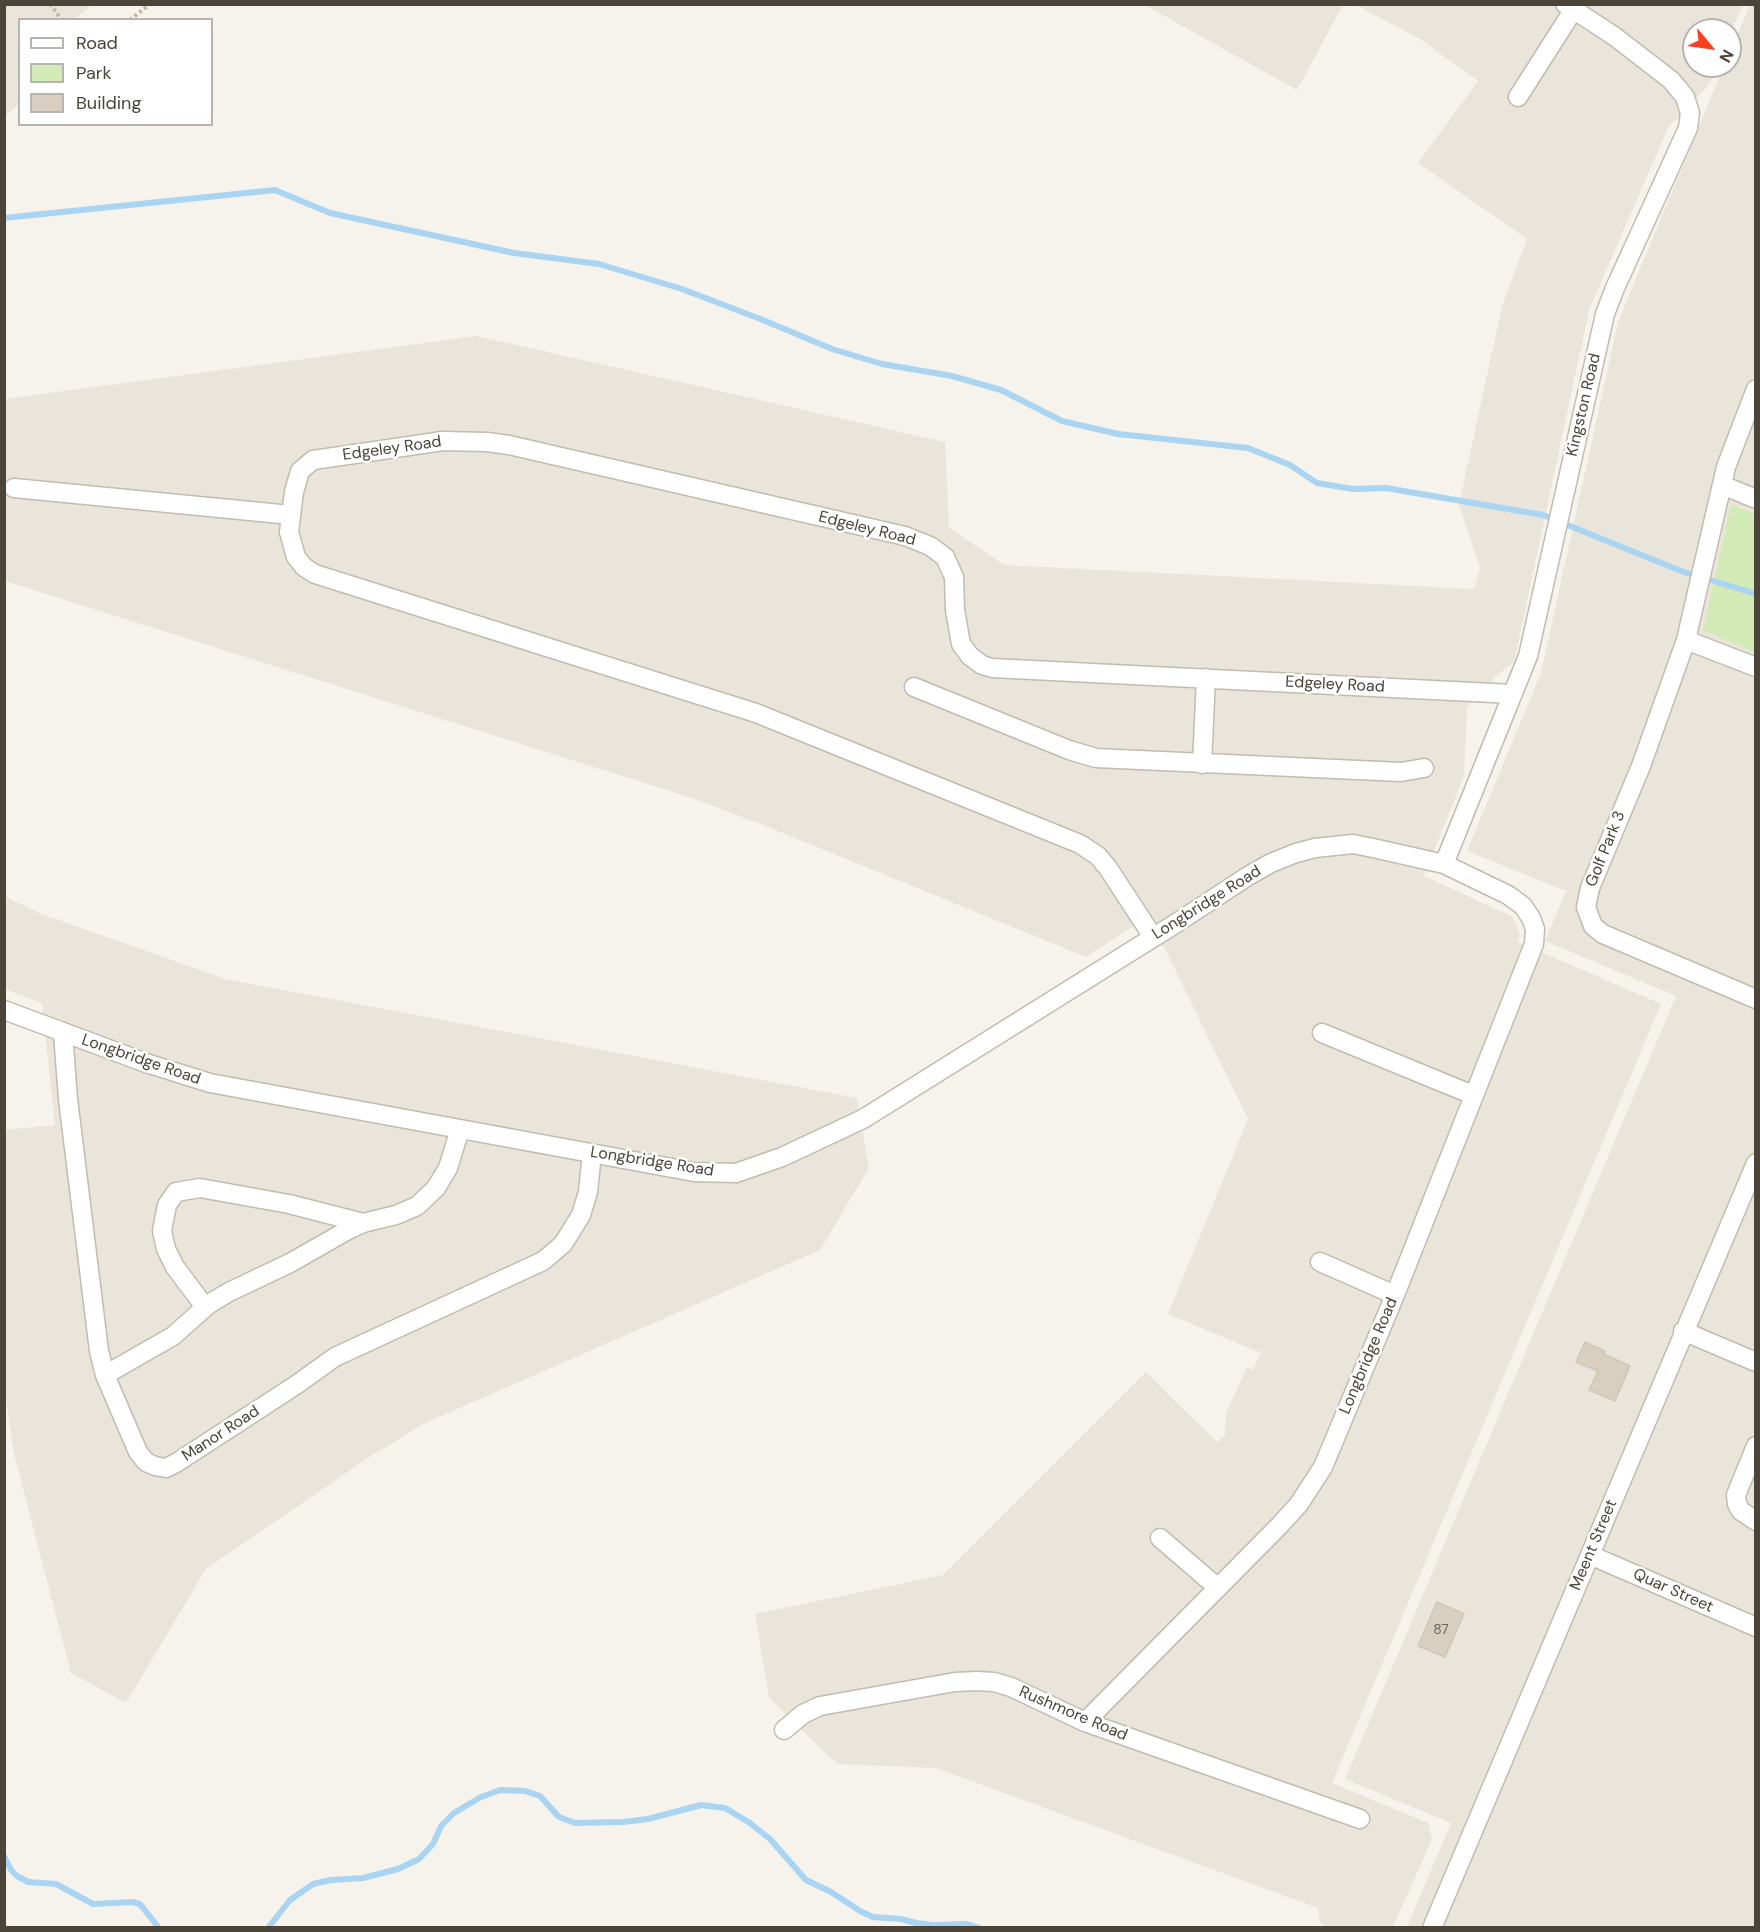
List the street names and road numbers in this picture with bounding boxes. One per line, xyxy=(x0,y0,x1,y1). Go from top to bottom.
street label: Kingston Road xyxy=(1563,352,1605,458)
street label: Edgeley Road xyxy=(341,433,443,465)
street label: Edgeley Road xyxy=(816,508,918,550)
street label: Edgeley Road xyxy=(1285,673,1385,697)
street label: Golf Park 3 xyxy=(1582,808,1630,890)
street label: Longbridge Road xyxy=(1149,862,1265,944)
street label: Longbridge Road xyxy=(79,1031,203,1089)
street label: Longbridge Road xyxy=(589,1143,715,1181)
street label: Longbridge Road xyxy=(1336,1295,1402,1417)
street label: Manor Road xyxy=(179,1402,263,1466)
street label: Meent Street xyxy=(1566,1497,1622,1593)
street label: Quar Street xyxy=(1630,1565,1716,1617)
street label: Rushmore Road xyxy=(1016,1683,1130,1745)

